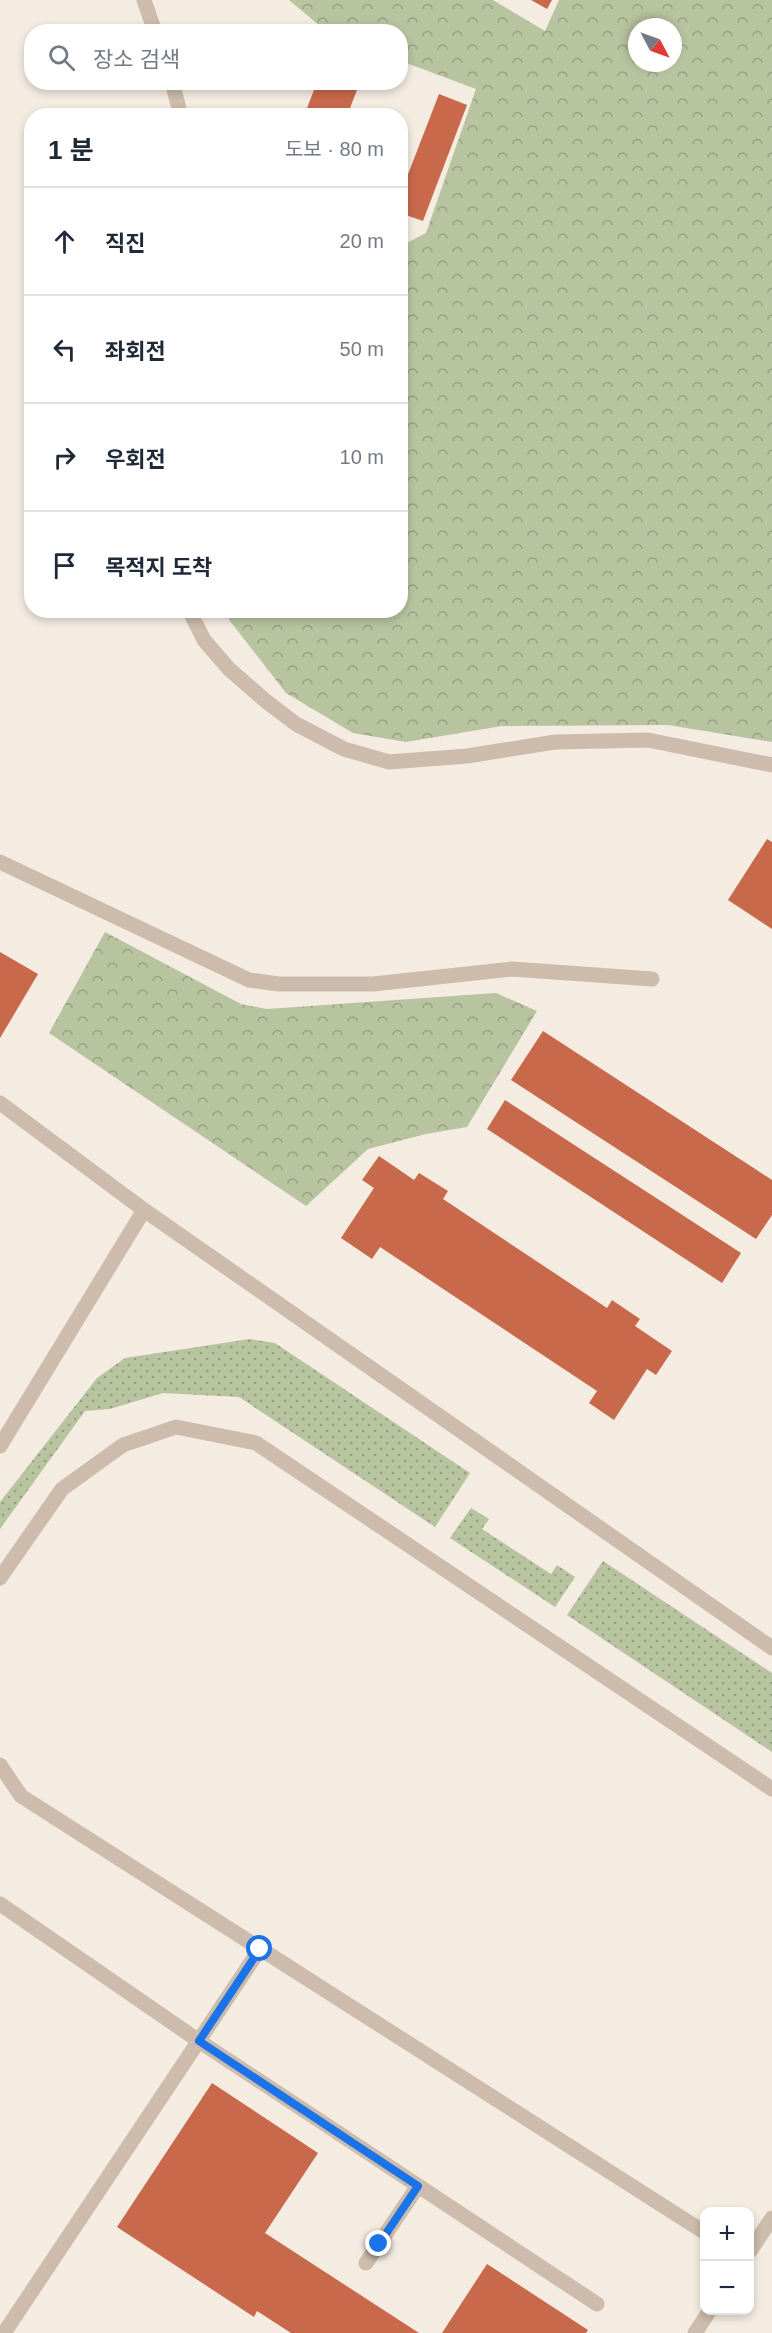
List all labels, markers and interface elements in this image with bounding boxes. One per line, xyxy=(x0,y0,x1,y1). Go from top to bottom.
north arrow xyxy=(628,18,682,72)
search box xyxy=(24,24,408,90)
icon: search xyxy=(45,41,78,74)
text: 장소 검색 xyxy=(93,47,180,72)
text: 1 분 xyxy=(48,135,94,165)
text: 도보 · 80 m xyxy=(285,138,384,160)
icon: ahead xyxy=(48,225,81,258)
text: 20 m xyxy=(340,230,384,252)
text: 직진 xyxy=(105,231,145,256)
icon: left xyxy=(48,333,81,366)
text: 50 m xyxy=(340,338,384,360)
text: 좌회전 xyxy=(105,339,166,364)
icon: right xyxy=(48,441,81,474)
text: 10 m xyxy=(340,446,384,468)
text: 우회전 xyxy=(105,447,166,472)
icon: arrive xyxy=(48,549,81,582)
text: 목적지 도착 xyxy=(105,555,212,580)
route start xyxy=(246,1935,272,1961)
map controls xyxy=(700,2207,754,2315)
button: + xyxy=(700,2207,754,2261)
route end xyxy=(365,2230,391,2256)
button: − xyxy=(700,2261,754,2315)

